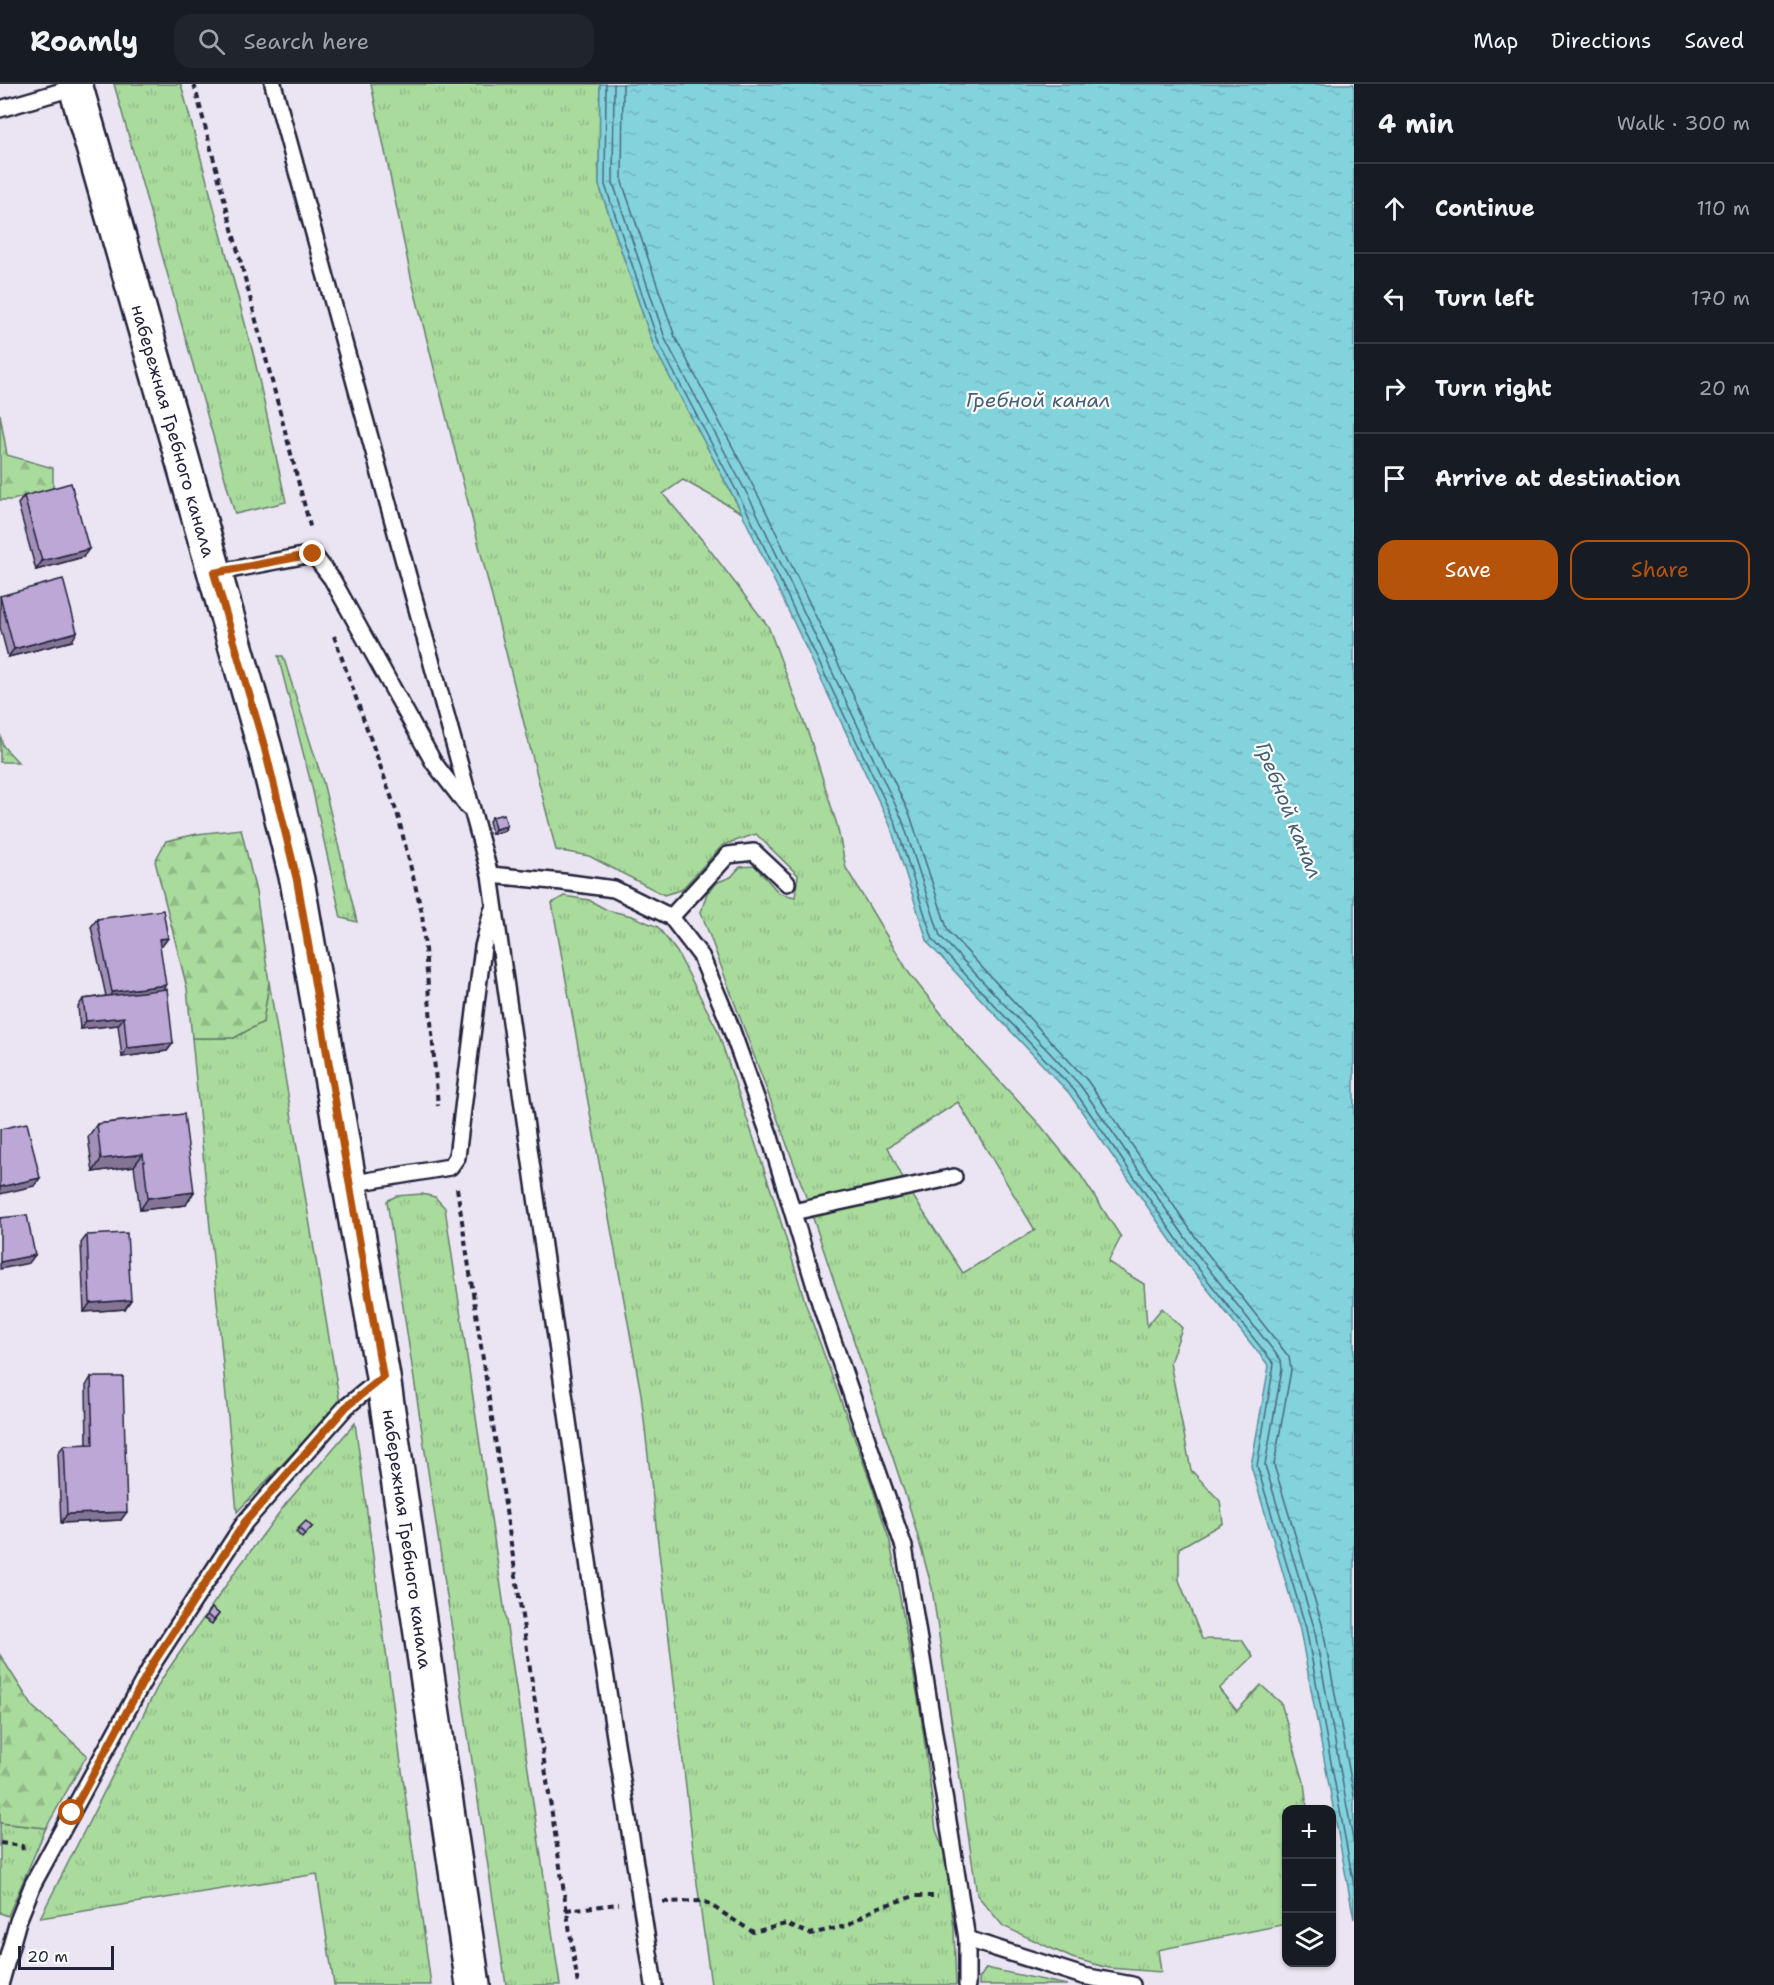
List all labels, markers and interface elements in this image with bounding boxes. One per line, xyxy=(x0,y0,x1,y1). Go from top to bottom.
search box xyxy=(174,14,594,68)
text: Roamly xyxy=(30,22,138,60)
icon: search xyxy=(195,25,228,58)
text: Search here xyxy=(243,27,369,56)
text: Map xyxy=(1473,27,1518,55)
text: Directions xyxy=(1551,27,1651,55)
text: Saved xyxy=(1684,27,1744,55)
text: 4 min xyxy=(1378,106,1454,141)
text: Walk · 300 m xyxy=(1617,110,1750,136)
icon: ahead xyxy=(1378,192,1411,225)
text: Continue xyxy=(1435,194,1535,223)
text: 110 m xyxy=(1696,195,1750,221)
icon: left xyxy=(1378,282,1411,315)
text: Turn left xyxy=(1435,284,1534,313)
text: 170 m xyxy=(1691,285,1750,311)
street label: набережная Гребного канала xyxy=(125,302,221,560)
icon: right xyxy=(1378,372,1411,405)
text: Turn right xyxy=(1435,374,1552,403)
text: 20 m xyxy=(1699,375,1750,401)
water label: Гребной канал xyxy=(966,387,1110,413)
icon: arrive xyxy=(1378,462,1411,495)
text: Arrive at destination xyxy=(1435,464,1681,493)
route end xyxy=(299,540,325,566)
button: Save xyxy=(1378,540,1558,600)
button: Share xyxy=(1570,540,1750,600)
water label: Гребной канал xyxy=(1250,738,1328,882)
street label: набережная Гребного канала xyxy=(377,1408,437,1670)
route start xyxy=(58,1799,84,1825)
map controls xyxy=(1282,1805,1336,1967)
button: + xyxy=(1282,1805,1336,1859)
button: − xyxy=(1282,1859,1336,1913)
button: layers xyxy=(1282,1913,1336,1967)
scale bar xyxy=(18,1943,114,1970)
text: 20 m xyxy=(27,1946,68,1967)

